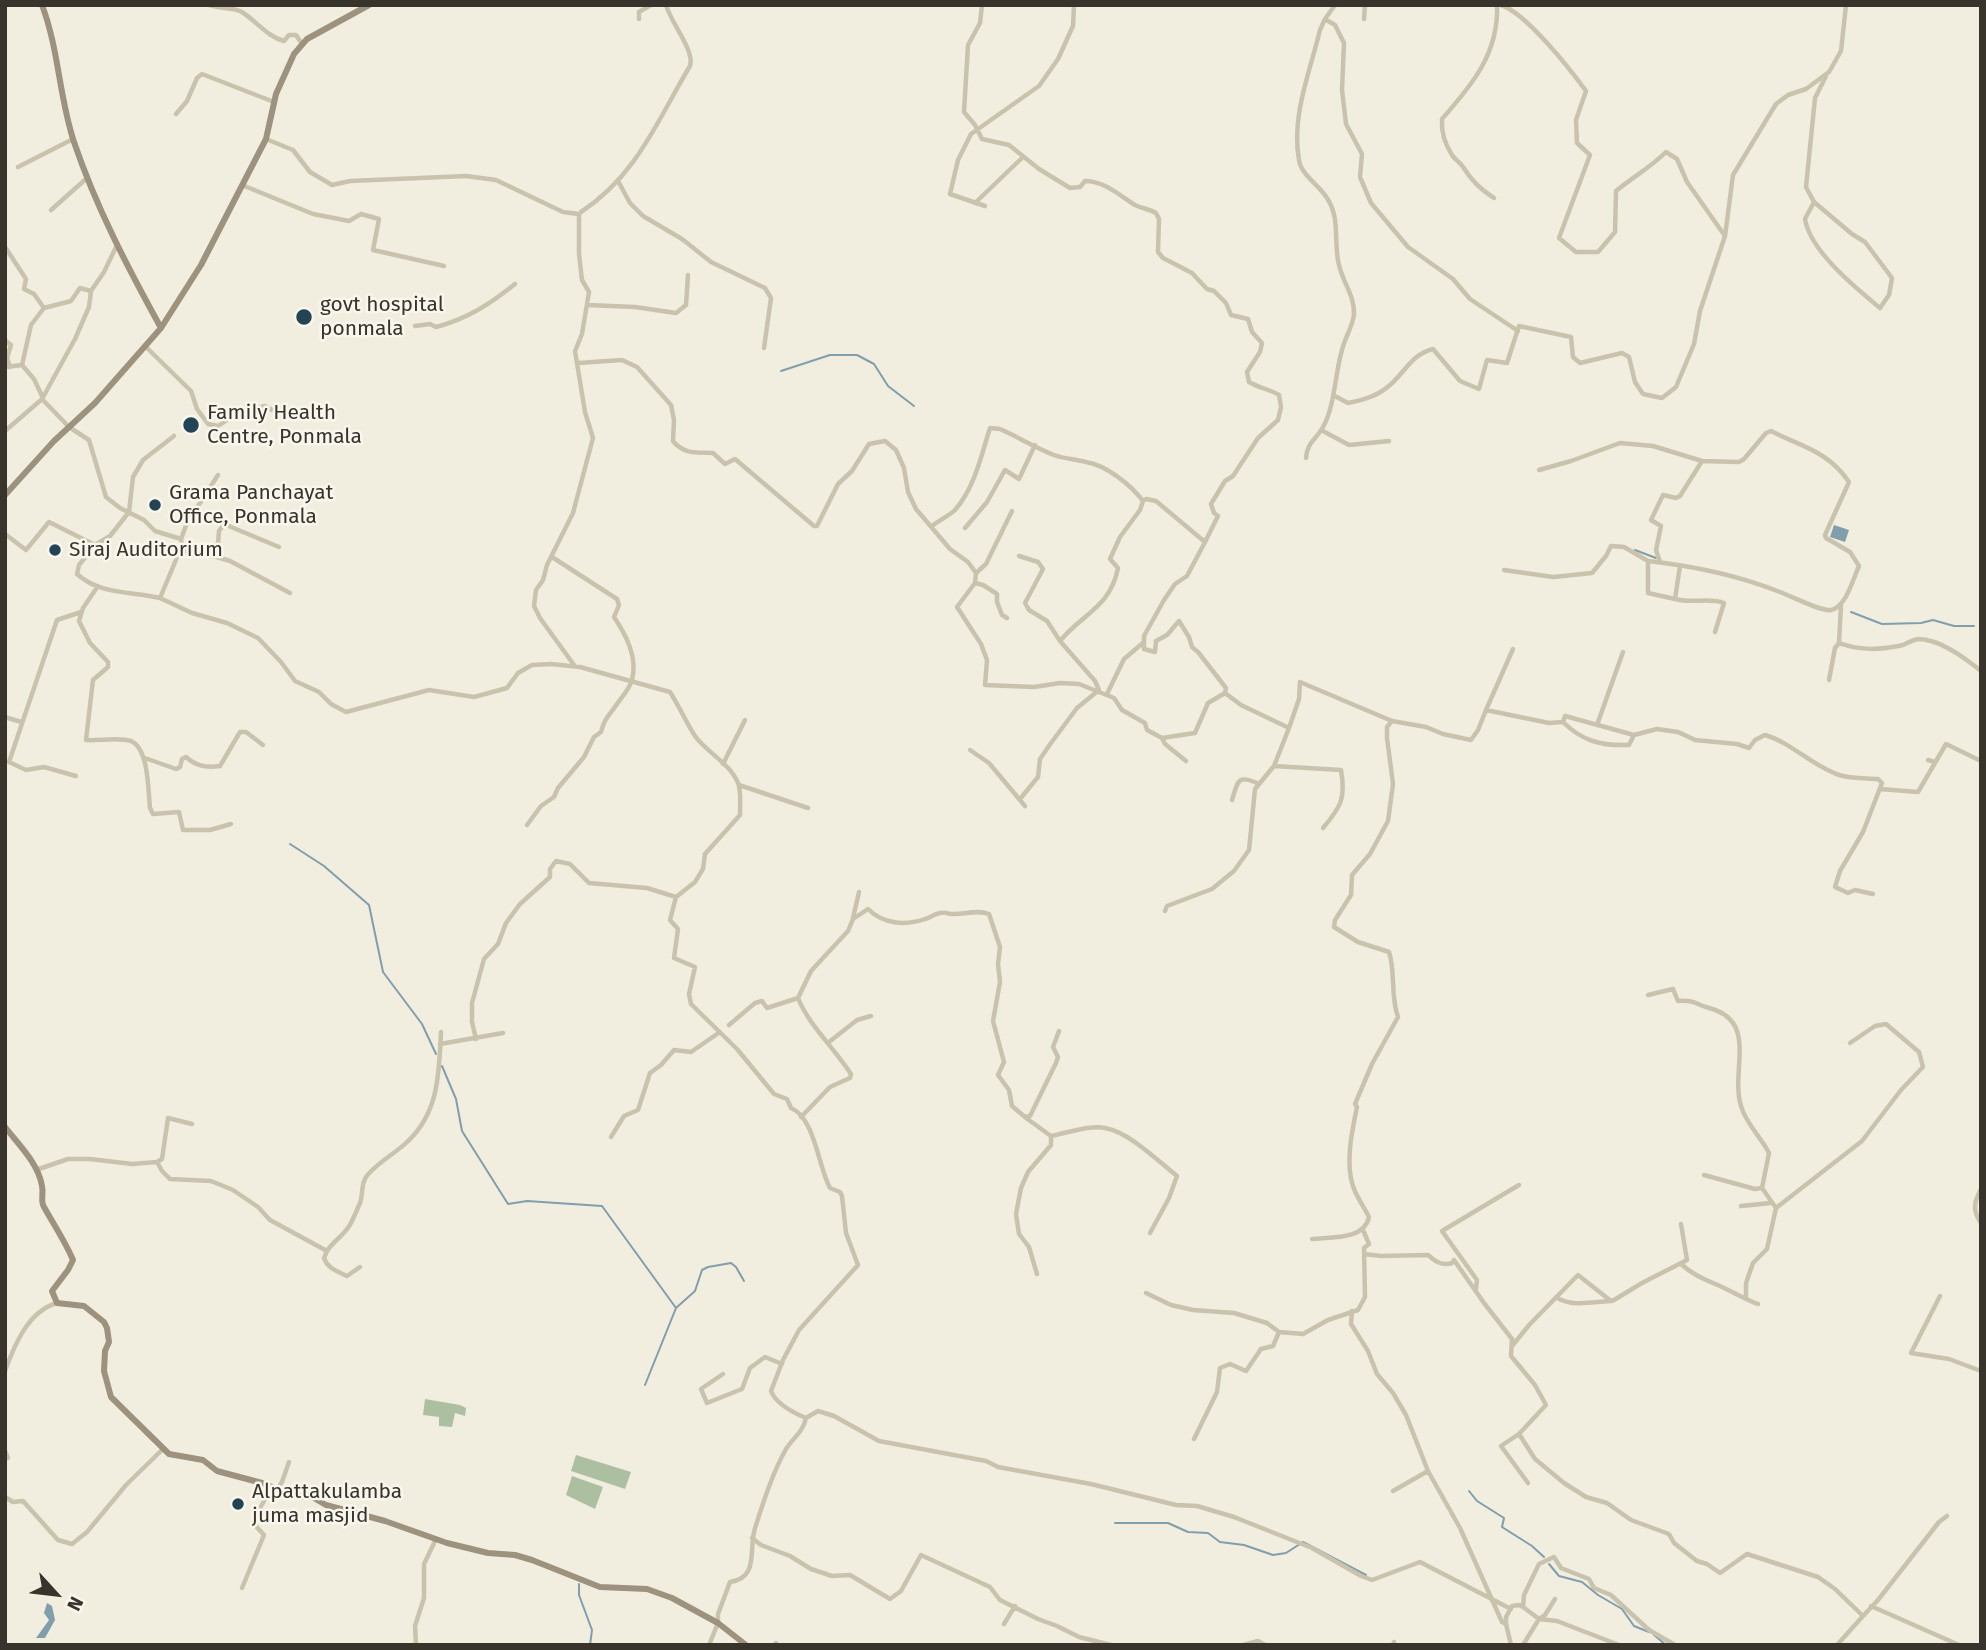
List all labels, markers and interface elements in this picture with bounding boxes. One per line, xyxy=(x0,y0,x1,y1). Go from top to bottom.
place label: govt hospital ponmala xyxy=(320,292,444,342)
marker: govt hospital ponmala xyxy=(294,307,314,327)
place label: Family Health Centre, Ponmala xyxy=(207,400,362,450)
marker: Family Health Centre, Ponmala xyxy=(181,415,201,435)
place label: Grama Panchayat Office, Ponmala xyxy=(169,480,333,530)
marker: Grama Panchayat Office, Ponmala xyxy=(147,497,163,513)
place label: Siraj Auditorium xyxy=(69,537,223,563)
marker: Siraj Auditorium xyxy=(47,542,63,558)
place label: Alpattakulamba juma masjid xyxy=(252,1479,402,1529)
marker: Alpattakulamba juma masjid xyxy=(230,1496,246,1512)
north arrow xyxy=(21,1559,91,1629)
text: N xyxy=(62,1593,88,1615)

